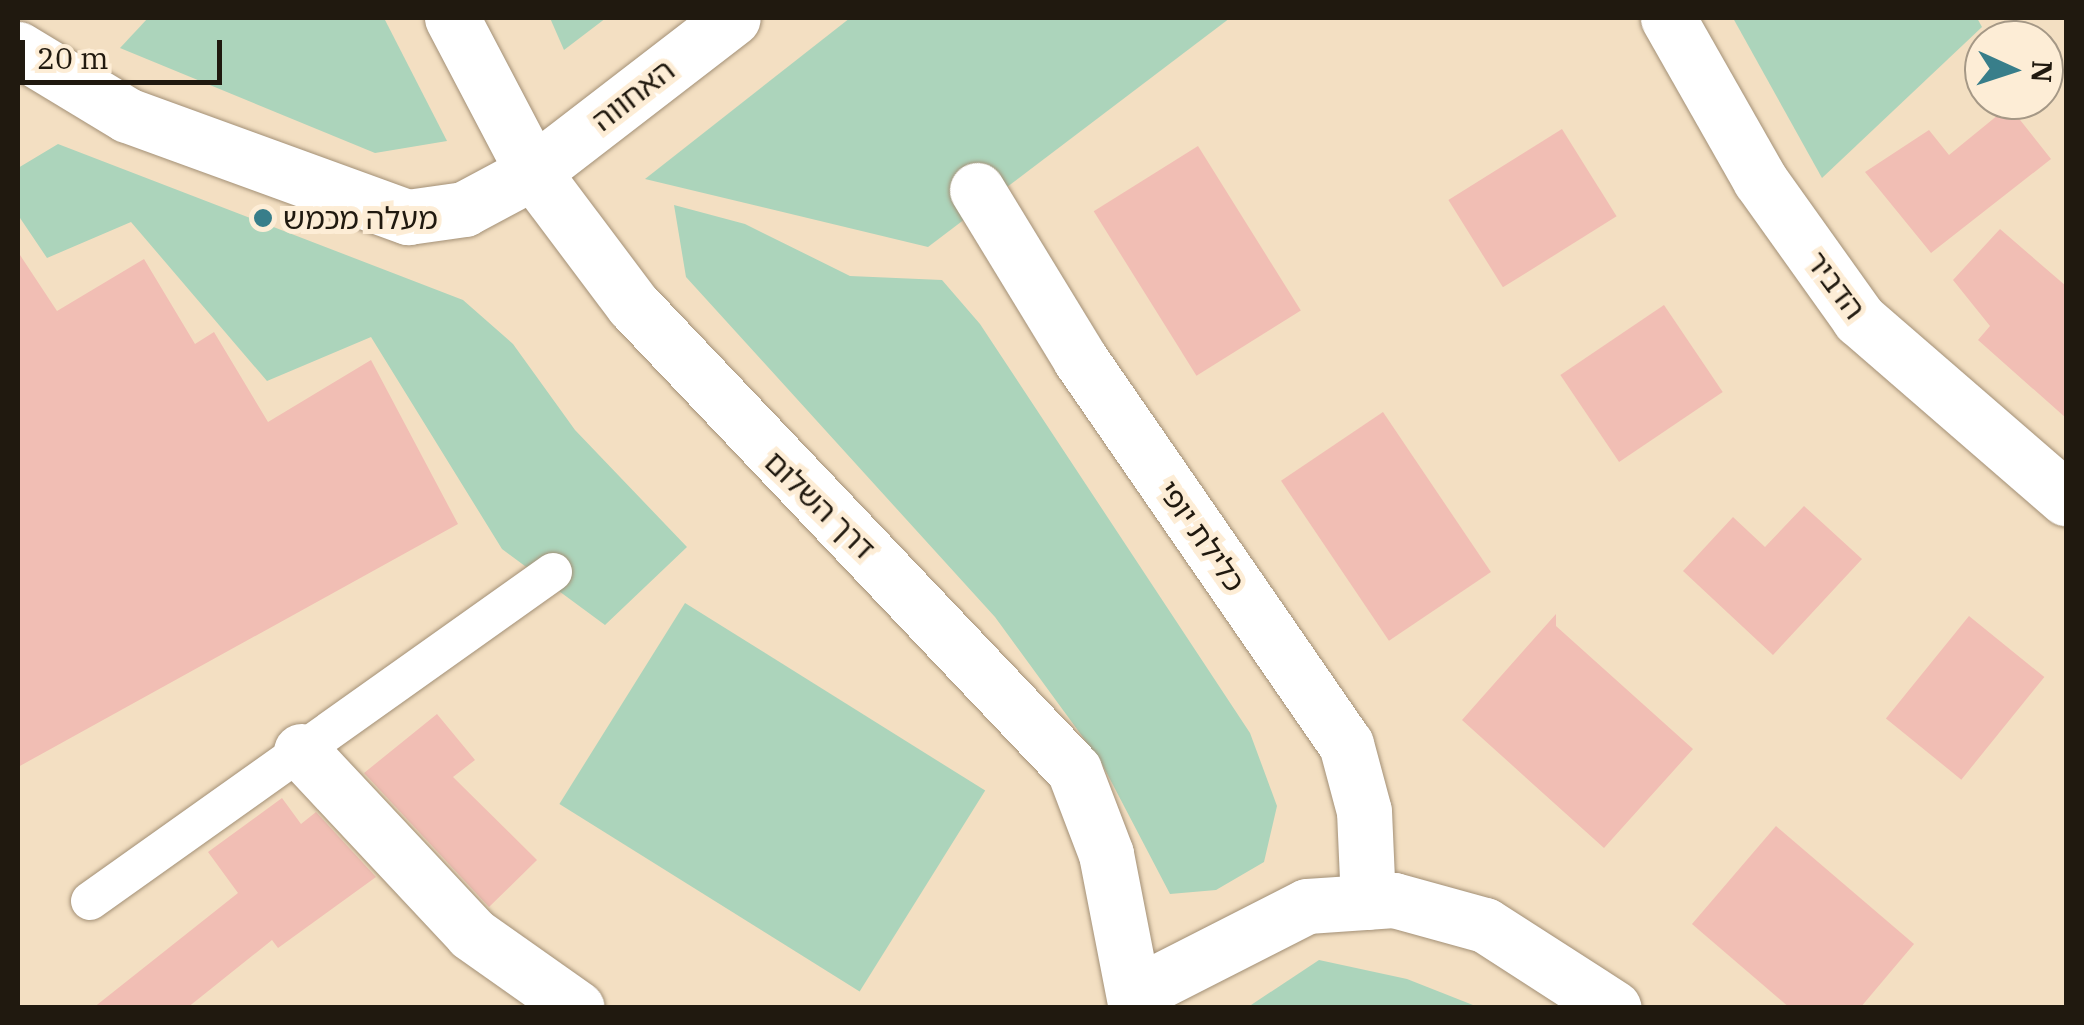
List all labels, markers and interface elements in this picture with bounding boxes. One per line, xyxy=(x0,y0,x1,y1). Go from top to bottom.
scale bar xyxy=(25,20,228,82)
north arrow xyxy=(1964,20,2064,120)
text: 20 m xyxy=(37,38,109,77)
street label: האחווה xyxy=(585,52,681,138)
text: N xyxy=(2023,59,2062,84)
place label: מעלה מכמש xyxy=(283,200,438,236)
marker: מעלה מכמש xyxy=(252,207,274,229)
street label: הדביר xyxy=(1799,244,1873,326)
street label: דרך השלום xyxy=(757,444,883,566)
street label: כלילת יופי xyxy=(1151,474,1253,598)

